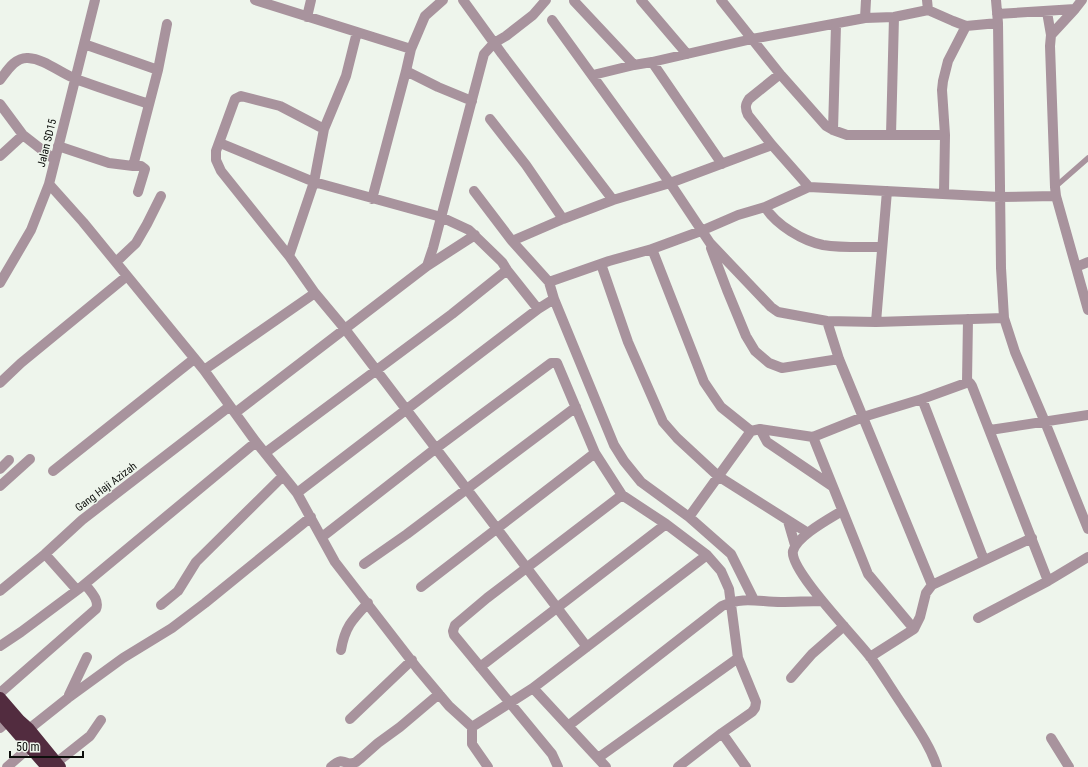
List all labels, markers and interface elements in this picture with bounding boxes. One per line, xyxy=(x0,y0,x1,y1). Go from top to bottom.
street label: Jalan SD15 xyxy=(35,118,59,168)
street label: Gang Haji Azizah xyxy=(73,460,139,514)
scale bar xyxy=(10,733,83,759)
text: 50 m xyxy=(16,740,40,754)

